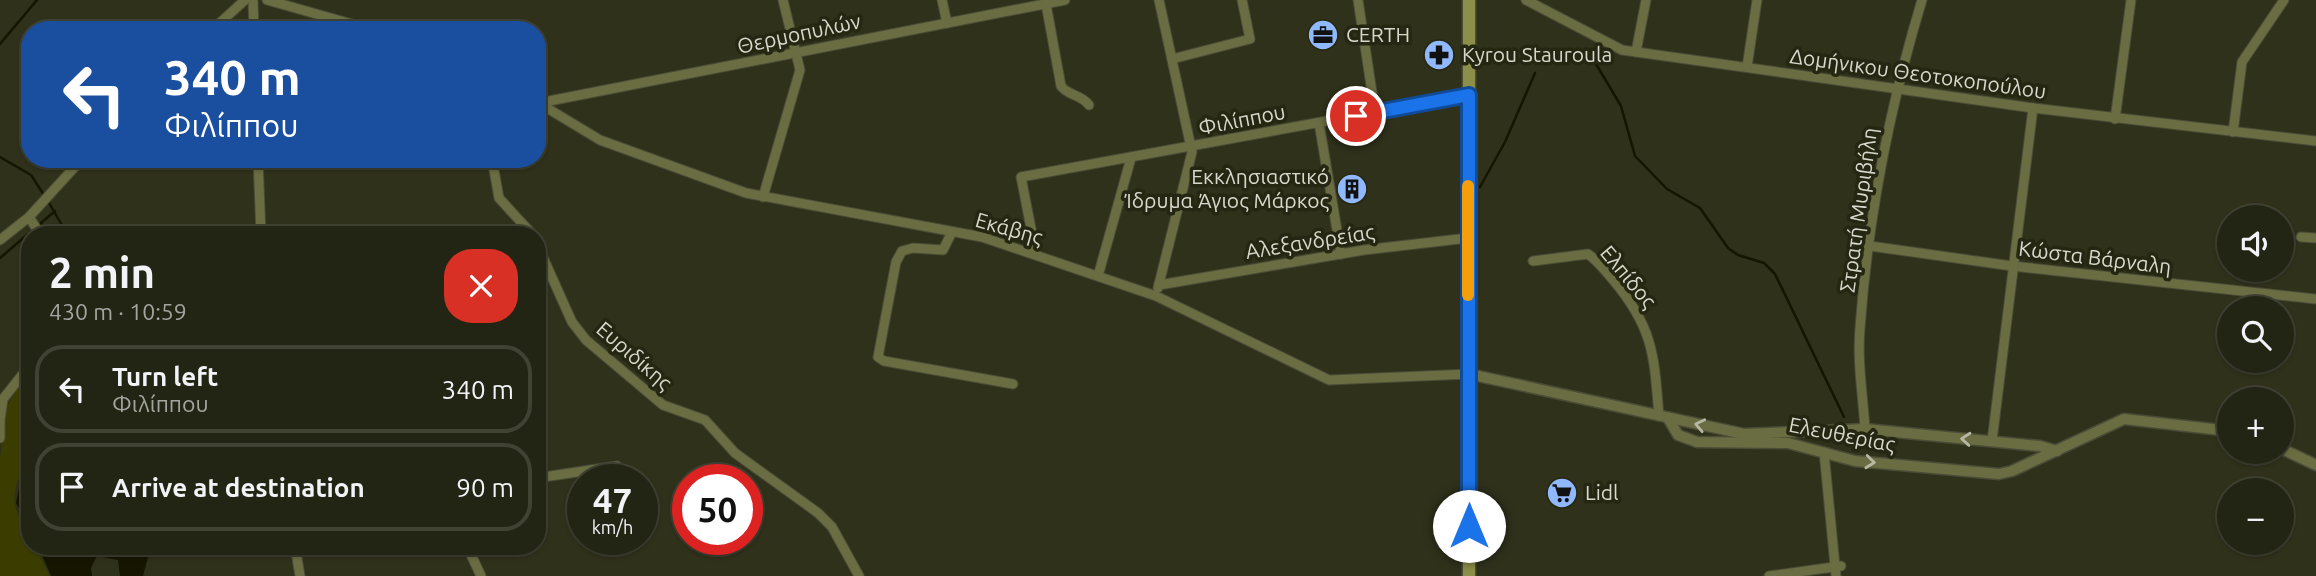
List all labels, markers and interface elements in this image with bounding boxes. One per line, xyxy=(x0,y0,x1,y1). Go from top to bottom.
street label: Θερμοπυλών xyxy=(735,8,863,58)
office icon: CERTH xyxy=(1306,18,1340,52)
place label: CERTH xyxy=(1346,22,1410,46)
pharmacy icon: Kyrou Stauroula xyxy=(1422,38,1456,72)
place label: Kyrou Stauroula xyxy=(1462,42,1612,66)
street label: Δομήνικου Θεοτοκοπούλου xyxy=(1788,43,2048,103)
icon: left xyxy=(49,49,140,140)
text: 340 m xyxy=(164,49,301,104)
pin xyxy=(1326,86,1386,146)
icon: arrive xyxy=(1337,97,1375,135)
street label: Φιλίππου xyxy=(1196,99,1287,139)
text: Φιλίππου xyxy=(164,107,298,143)
street label: Στρατή Μυριβήλη xyxy=(1835,126,1881,294)
place label: Εκκλησιαστικό Ίδρυμα Άγιος Μάρκος xyxy=(1124,164,1329,212)
building icon: Εκκλησιαστικό Ίδρυμα Άγιος Μάρκος xyxy=(1335,172,1369,206)
map controls xyxy=(2217,205,2294,555)
button: sound xyxy=(2217,205,2294,282)
street label: Εκάβης xyxy=(973,207,1046,249)
street label: Αλεξανδρείας xyxy=(1244,219,1377,264)
street label: Κώστα Βάρναλη xyxy=(2017,236,2173,278)
street label: Ελπίδος xyxy=(1596,240,1662,313)
text: 2 min xyxy=(49,249,155,296)
button: close xyxy=(444,249,518,323)
button: search xyxy=(2217,296,2294,373)
text: 430 m · 10:59 xyxy=(49,299,187,324)
street label: Ευριδίκης xyxy=(592,316,677,395)
text: Turn left xyxy=(112,362,218,391)
icon: left xyxy=(53,370,91,408)
text: 340 m xyxy=(442,375,514,404)
button: + xyxy=(2217,387,2294,464)
text: Φιλίππου xyxy=(112,391,209,416)
street label: Ελευθερίας xyxy=(1787,412,1898,456)
one-way arrow xyxy=(1694,419,1706,434)
one-way arrow xyxy=(1960,432,1971,447)
one-way arrow xyxy=(1864,455,1876,470)
speed limit sign: 50 xyxy=(672,464,763,555)
icon: arrive xyxy=(53,468,91,506)
text: Arrive at destination xyxy=(112,473,365,502)
text: 90 m xyxy=(456,473,514,502)
supermarket icon: Lidl xyxy=(1545,476,1579,510)
button: − xyxy=(2217,478,2294,555)
text: 47 xyxy=(593,480,632,520)
place label: Lidl xyxy=(1585,480,1619,504)
position arrow xyxy=(1432,489,1506,563)
text: km/h xyxy=(592,517,633,537)

